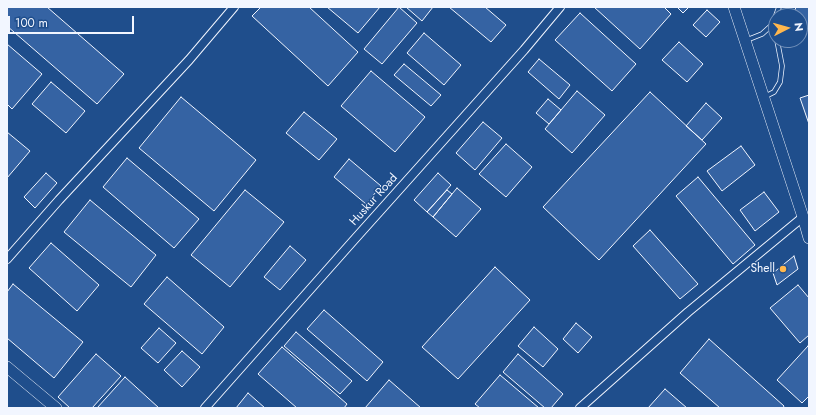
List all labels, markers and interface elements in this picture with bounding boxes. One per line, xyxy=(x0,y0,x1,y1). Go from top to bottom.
scale bar xyxy=(10,8,136,34)
north arrow xyxy=(768,8,808,48)
text: 100 m xyxy=(15,14,48,32)
text: N xyxy=(791,22,807,32)
street label: Huskur Road xyxy=(347,171,401,229)
place label: Shell xyxy=(750,262,775,276)
marker: Shell xyxy=(778,264,788,274)

